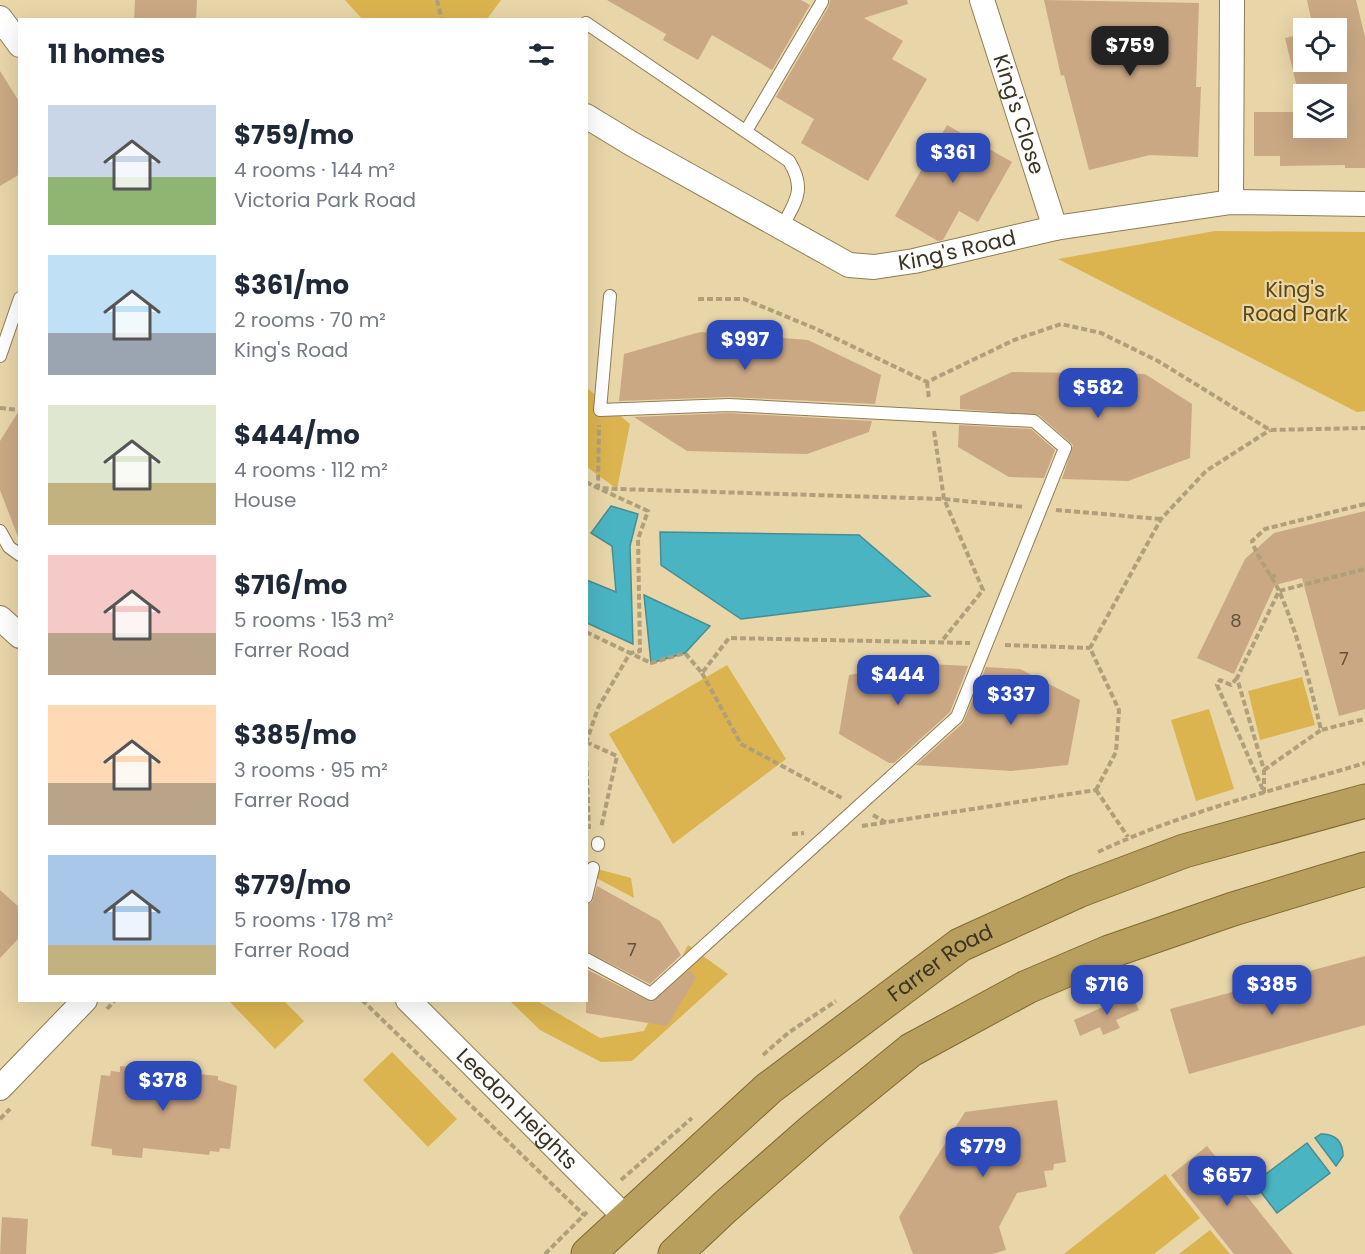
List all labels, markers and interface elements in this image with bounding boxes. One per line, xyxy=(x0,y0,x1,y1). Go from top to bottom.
map controls xyxy=(1293,18,1347,138)
button: locate xyxy=(1293,18,1347,72)
pin: $759 xyxy=(1094,26,1166,77)
text: $759 xyxy=(1105,31,1155,59)
text: 11 homes xyxy=(48,36,165,72)
icon: filters xyxy=(525,38,558,71)
street label: King's Close xyxy=(986,51,1052,178)
button: layers xyxy=(1293,84,1347,138)
text: $759/mo xyxy=(234,117,354,153)
icon: home xyxy=(96,129,168,201)
pin: $361 xyxy=(917,133,989,184)
text: $361 xyxy=(930,138,976,166)
text: 4 rooms · 144 m² xyxy=(234,156,395,184)
text: Victoria Park Road xyxy=(234,186,416,214)
street label: King's Road xyxy=(896,223,1019,277)
text: $361/mo xyxy=(234,267,349,303)
park label: King's Road Park xyxy=(1242,275,1348,328)
icon: home xyxy=(96,279,168,351)
text: 2 rooms · 70 m² xyxy=(234,306,386,334)
pin: $997 xyxy=(709,320,781,371)
text: $997 xyxy=(721,325,769,353)
text: King's Road xyxy=(234,336,348,364)
pin: $582 xyxy=(1062,368,1134,419)
text: $582 xyxy=(1073,373,1123,401)
text: $444/mo xyxy=(234,417,360,453)
icon: home xyxy=(96,429,168,501)
text: 4 rooms · 112 m² xyxy=(234,456,388,484)
text: House xyxy=(234,486,296,514)
text: $716/mo xyxy=(234,567,347,603)
icon: home xyxy=(96,579,168,651)
text: 5 rooms · 153 m² xyxy=(234,606,394,634)
house number: 8 xyxy=(1230,608,1242,633)
text: Farrer Road xyxy=(234,636,350,664)
house number: 7 xyxy=(1339,646,1349,671)
pin: $444 xyxy=(862,655,934,706)
text: $444 xyxy=(871,660,925,688)
pin: $337 xyxy=(975,675,1047,726)
text: $337 xyxy=(987,680,1035,708)
text: $385/mo xyxy=(234,717,356,753)
icon: home xyxy=(96,729,168,801)
text: 3 rooms · 95 m² xyxy=(234,756,388,784)
text: Farrer Road xyxy=(234,786,350,814)
text: $779/mo xyxy=(234,867,351,903)
icon: home xyxy=(96,879,168,951)
text: 5 rooms · 178 m² xyxy=(234,906,393,934)
street label: Farrer Road xyxy=(881,917,997,1008)
text: Farrer Road xyxy=(234,936,350,964)
house number: 7 xyxy=(627,937,637,962)
pin: $716 xyxy=(1071,965,1143,1016)
pin: $385 xyxy=(1236,965,1308,1016)
text: $716 xyxy=(1085,970,1129,998)
text: $385 xyxy=(1246,970,1298,998)
street label: Leedon Heights xyxy=(450,1041,584,1176)
pin: $378 xyxy=(127,1061,199,1112)
text: $378 xyxy=(139,1066,187,1094)
pin: $779 xyxy=(947,1127,1019,1178)
text: $779 xyxy=(960,1132,1006,1160)
pin: $657 xyxy=(1191,1156,1263,1207)
text: $657 xyxy=(1202,1161,1252,1189)

